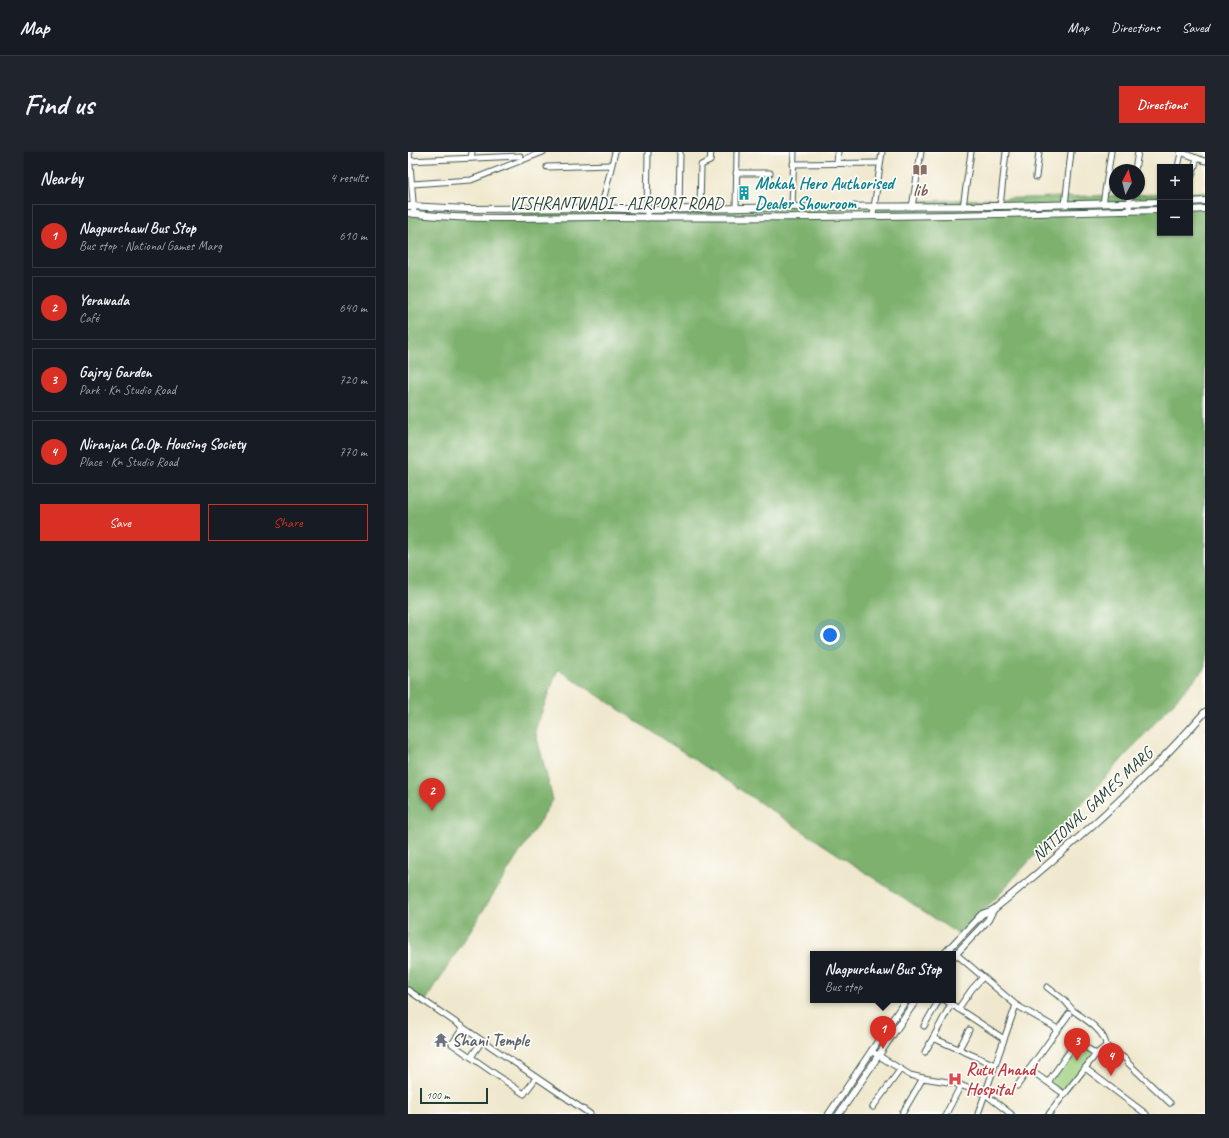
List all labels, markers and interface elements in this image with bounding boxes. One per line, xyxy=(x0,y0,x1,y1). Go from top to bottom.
text: Map xyxy=(20,16,50,40)
text: Map xyxy=(1068,19,1089,36)
text: Directions xyxy=(1111,19,1160,36)
text: Saved xyxy=(1182,19,1209,36)
button: Directions xyxy=(1119,86,1205,123)
text: Find us xyxy=(24,87,94,122)
library icon: lib xyxy=(912,162,928,178)
north arrow xyxy=(1109,164,1145,200)
map controls xyxy=(1157,164,1193,236)
button: + xyxy=(1157,164,1193,200)
text: Nearby xyxy=(40,168,83,189)
text: 4 results xyxy=(330,170,368,186)
place label: Mokah Hero Authorised Dealer Showroom xyxy=(755,173,896,214)
place label: lib xyxy=(913,180,928,201)
building icon: Mokah Hero Authorised Dealer Showroom xyxy=(736,185,752,201)
street label: VISHRANTWADI - AIRPORT ROAD xyxy=(509,193,725,214)
button: − xyxy=(1157,200,1193,236)
text: Nagpurchawl Bus Stop xyxy=(79,219,196,238)
text: 1 xyxy=(51,228,57,244)
text: 610 m xyxy=(339,228,367,244)
text: Bus stop · National Games Marg xyxy=(79,238,222,254)
text: Yerawada xyxy=(79,291,129,310)
text: 2 xyxy=(51,300,57,316)
text: 640 m xyxy=(339,300,367,316)
text: Café xyxy=(79,310,99,326)
text: Gajraj Garden xyxy=(79,363,152,382)
text: 3 xyxy=(51,372,57,388)
text: 720 m xyxy=(339,372,367,388)
text: Park · Kn Studio Road xyxy=(79,382,176,398)
text: Niranjan Co.Op. Housing Society xyxy=(79,435,245,454)
text: 4 xyxy=(51,444,57,460)
text: 770 m xyxy=(339,444,367,460)
text: Place · Kn Studio Road xyxy=(79,454,178,470)
button: Save xyxy=(40,504,200,541)
button: Share xyxy=(208,504,368,541)
your location xyxy=(820,625,840,645)
street label: NATIONAL GAMES MARG xyxy=(1028,742,1158,866)
pin: 2 xyxy=(419,778,445,811)
popup xyxy=(810,951,956,1003)
text: Nagpurchawl Bus Stop xyxy=(825,960,941,979)
text: Bus stop xyxy=(825,979,862,995)
pin: 1 xyxy=(870,1016,896,1049)
pin: 3 xyxy=(1064,1028,1090,1061)
place label: Shani Temple xyxy=(452,1030,531,1051)
temple icon: Shani Temple xyxy=(433,1032,449,1048)
pin: 4 xyxy=(1098,1043,1124,1076)
place label: Rutu Anand Hospital xyxy=(966,1059,1038,1100)
hospital icon: Rutu Anand Hospital xyxy=(947,1071,963,1087)
scale bar xyxy=(420,1086,488,1105)
text: 100 m xyxy=(426,1088,450,1102)

